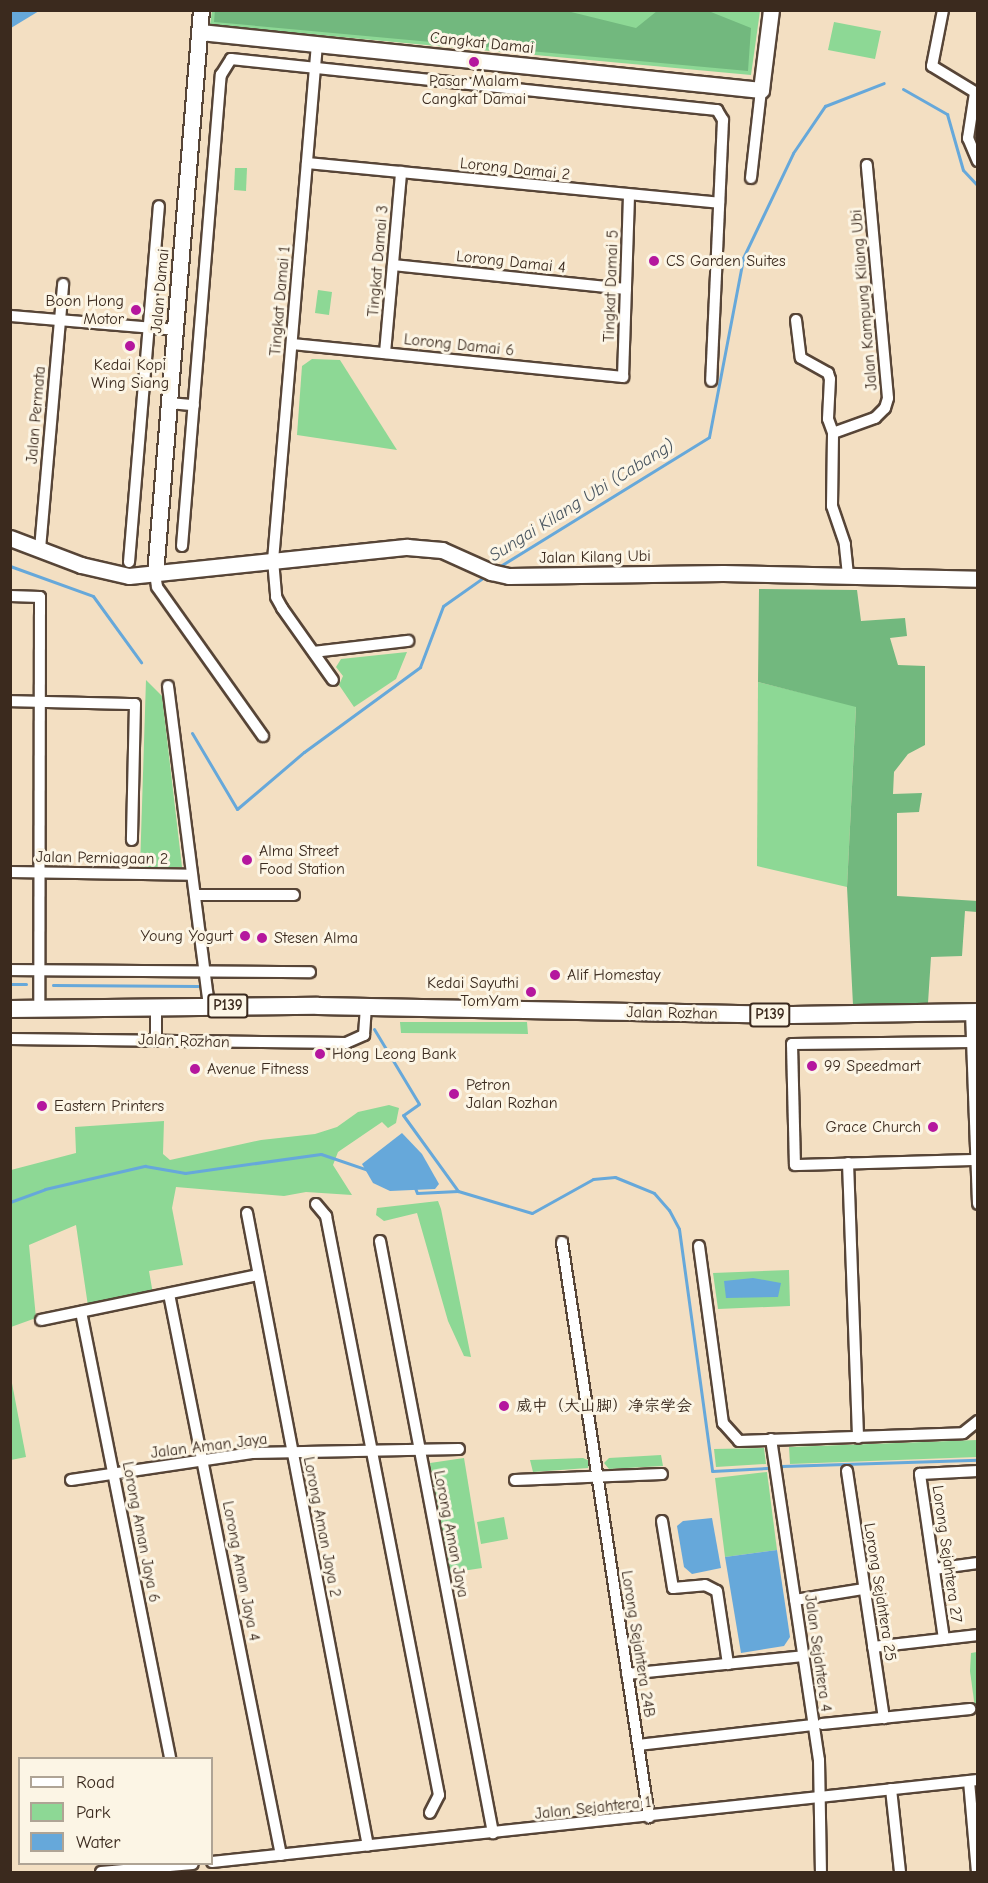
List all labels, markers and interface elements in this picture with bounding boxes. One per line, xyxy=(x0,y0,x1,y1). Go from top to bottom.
street label: Cangkat Damai xyxy=(429,28,535,58)
marker: Pasar Malam Cangkat Damai xyxy=(467,55,481,69)
place label: Pasar Malam Cangkat Damai xyxy=(422,71,526,109)
street label: Lorong Damai 2 xyxy=(459,154,571,184)
street label: Tingkat Damai 3 xyxy=(364,204,392,318)
street label: Jalan Kampung Kilang Ubi xyxy=(847,209,881,391)
street label: Tingkat Damai 5 xyxy=(599,230,623,342)
street label: Tingkat Damai 1 xyxy=(266,245,294,357)
street label: Lorong Damai 4 xyxy=(455,247,567,277)
street label: Jalan Damai xyxy=(147,248,173,334)
place label: CS Garden Suites xyxy=(666,251,786,271)
marker: CS Garden Suites xyxy=(647,254,661,268)
place label: Boon Hong Motor xyxy=(46,291,124,329)
marker: Boon Hong Motor xyxy=(129,303,143,317)
street label: Lorong Damai 6 xyxy=(403,330,515,360)
marker: Kedai Kopi Wing Siang xyxy=(123,339,137,353)
place label: Kedai Kopi Wing Siang xyxy=(91,355,169,393)
street label: Jalan Permata xyxy=(22,365,50,465)
water label: Sungai Kilang Ubi (Cabang) xyxy=(486,435,678,567)
street label: Jalan Kilang Ubi xyxy=(539,546,651,568)
place label: Alma Street Food Station xyxy=(259,841,345,879)
street label: Jalan Perniagaan 2 xyxy=(36,847,168,869)
marker: Alma Street Food Station xyxy=(240,853,254,867)
place label: Young Yogurt xyxy=(141,926,233,946)
place label: Stesen Alma xyxy=(274,928,358,948)
marker: Young Yogurt xyxy=(238,929,252,943)
marker: Stesen Alma xyxy=(255,931,269,945)
place label: Alif Homestay xyxy=(567,965,661,985)
marker: Alif Homestay xyxy=(548,968,562,982)
place label: Kedai Sayuthi TomYam xyxy=(427,973,519,1011)
marker: Kedai Sayuthi TomYam xyxy=(524,985,538,999)
road number: P139 xyxy=(207,994,249,1018)
street label: Jalan Rozhan xyxy=(626,1003,718,1023)
road number: P139 xyxy=(749,1003,791,1027)
street label: Jalan Rozhan xyxy=(138,1030,230,1052)
place label: Hong Leong Bank xyxy=(332,1044,456,1064)
marker: Hong Leong Bank xyxy=(313,1047,327,1061)
place label: 99 Speedmart xyxy=(824,1056,921,1076)
place label: Avenue Fitness xyxy=(207,1059,309,1079)
marker: 99 Speedmart xyxy=(805,1059,819,1073)
marker: Avenue Fitness xyxy=(188,1062,202,1076)
place label: Petron Jalan Rozhan xyxy=(466,1075,557,1113)
marker: Petron Jalan Rozhan xyxy=(447,1087,461,1101)
place label: Eastern Printers xyxy=(54,1096,164,1116)
marker: Eastern Printers xyxy=(35,1099,49,1113)
place label: Grace Church xyxy=(825,1117,921,1137)
marker: Grace Church xyxy=(926,1120,940,1134)
place label: 威中（大山脚）净宗学会 xyxy=(516,1396,692,1416)
marker: 威中（大山脚）净宗学会 xyxy=(497,1399,511,1413)
street label: Jalan Aman Jaya xyxy=(150,1429,268,1463)
street label: Lorong Aman Jaya 2 xyxy=(299,1455,345,1599)
street label: Lorong Aman Jaya 6 xyxy=(118,1460,164,1604)
street label: Lorong Aman Jaya xyxy=(429,1469,473,1599)
street label: Lorong Sejahtera 27 xyxy=(928,1484,966,1624)
street label: Lorong Aman Jaya 4 xyxy=(218,1499,264,1643)
street label: Lorong Sejahtera 25 xyxy=(860,1522,900,1662)
street label: Lorong Sejahtera 24B xyxy=(617,1569,659,1719)
street label: Jalan Sejahtera 4 xyxy=(800,1593,836,1713)
legend xyxy=(18,1757,213,1865)
text: Road xyxy=(76,1772,115,1793)
street label: Jalan Sejahtera 1 xyxy=(534,1792,652,1824)
text: Park xyxy=(76,1802,110,1823)
text: Water xyxy=(76,1832,120,1853)

